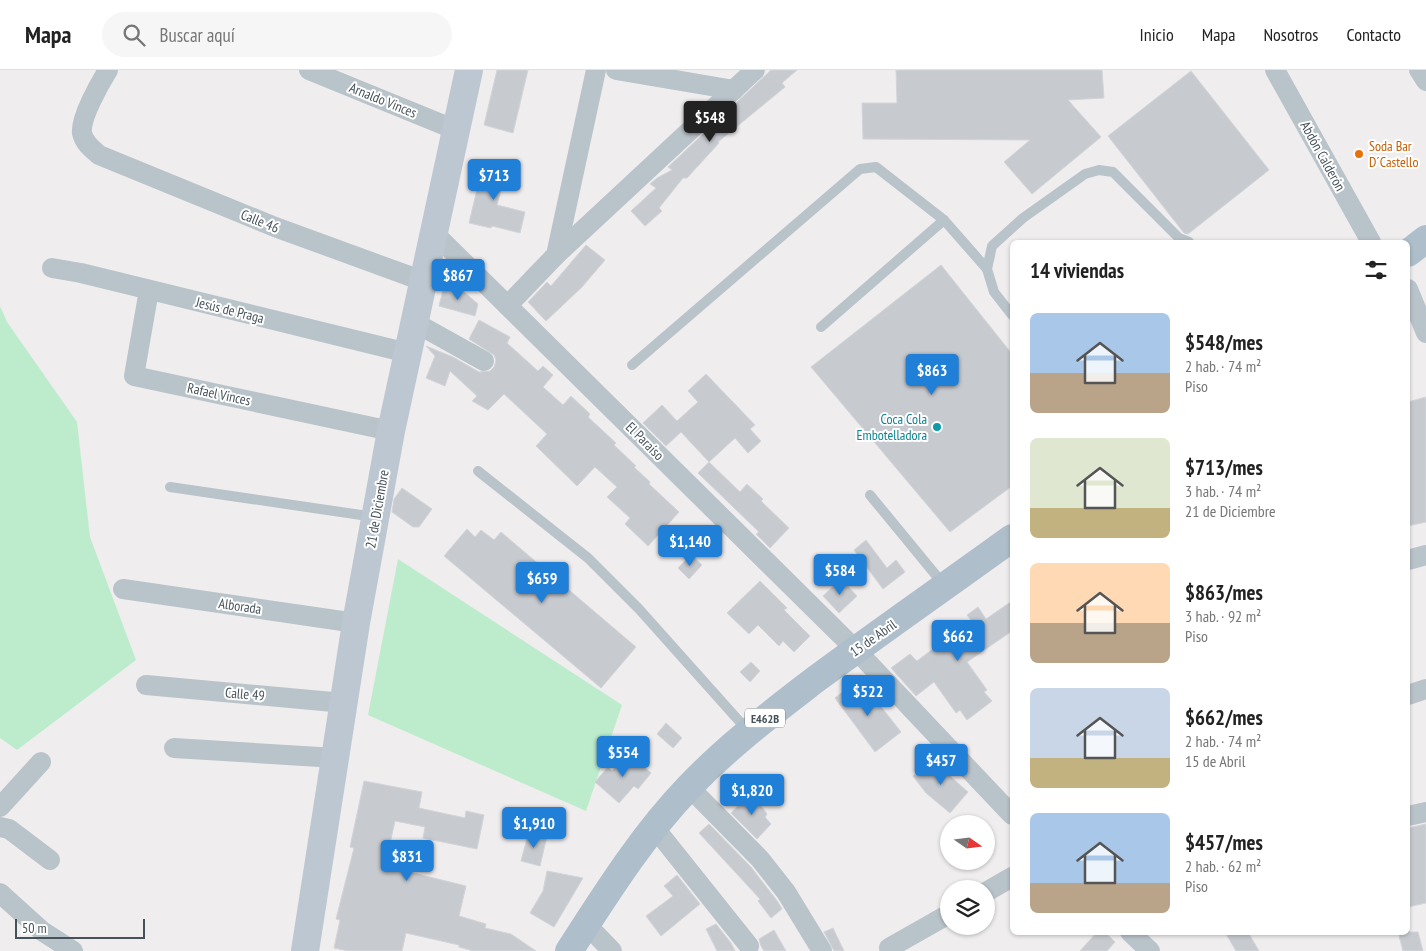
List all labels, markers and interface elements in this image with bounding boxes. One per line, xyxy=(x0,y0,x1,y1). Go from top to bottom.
search box xyxy=(102,12,452,57)
text: Mapa xyxy=(25,19,72,50)
icon: search xyxy=(120,21,148,49)
text: Buscar aquí xyxy=(160,23,235,47)
text: Inicio xyxy=(1140,23,1174,46)
text: Mapa xyxy=(1202,23,1235,46)
text: Nosotros xyxy=(1263,23,1318,46)
text: Contacto xyxy=(1346,23,1401,46)
street label: Arnaldo Vinces xyxy=(347,78,420,122)
pin: $548 xyxy=(680,100,740,143)
text: $548 xyxy=(695,107,725,127)
street label: Abdón Calderón xyxy=(1296,118,1350,194)
place label: Soda Bar D´Castello xyxy=(1369,137,1418,171)
marker: Soda Bar D´Castello xyxy=(1353,148,1365,160)
pin: $713 xyxy=(464,158,524,201)
text: $713 xyxy=(479,165,509,185)
street label: Calle 46 xyxy=(238,205,282,237)
icon: filters xyxy=(1362,256,1390,284)
text: 14 viviendas xyxy=(1030,257,1124,284)
pin: $867 xyxy=(428,258,488,301)
text: $867 xyxy=(443,265,473,285)
street label: Jesús de Praga xyxy=(193,293,266,327)
text: $548/mes xyxy=(1185,329,1263,356)
icon: home xyxy=(1070,333,1130,393)
pin: $863 xyxy=(902,354,962,396)
text: 2 hab. · 74 m² xyxy=(1185,356,1261,376)
text: $863 xyxy=(917,360,947,380)
text: Piso xyxy=(1185,376,1208,396)
street label: Rafael Vinces xyxy=(186,379,252,410)
place label: Coca Cola Embotelladora xyxy=(857,410,927,444)
street label: El Paraíso xyxy=(622,418,668,464)
marker: Coca Cola Embotelladora xyxy=(931,421,943,433)
text: $713/mes xyxy=(1185,454,1263,481)
icon: home xyxy=(1070,458,1130,518)
street label: 21 de Diciembre xyxy=(361,468,393,550)
text: 3 hab. · 74 m² xyxy=(1185,481,1261,501)
text: 21 de Diciembre xyxy=(1185,501,1276,521)
pin: $1,140 xyxy=(649,524,731,567)
text: $1,140 xyxy=(669,531,711,551)
pin: $584 xyxy=(810,554,870,596)
text: $584 xyxy=(825,560,855,580)
pin: $659 xyxy=(512,562,572,604)
text: $659 xyxy=(527,568,557,588)
text: $863/mes xyxy=(1185,579,1263,606)
icon: home xyxy=(1070,583,1130,643)
street label: Alborada xyxy=(217,594,263,618)
text: 3 hab. · 92 m² xyxy=(1185,606,1261,626)
street label: 15 de Abril xyxy=(846,615,900,661)
pin: $662 xyxy=(928,620,988,662)
text: $662 xyxy=(943,626,973,646)
text: Piso xyxy=(1185,626,1208,646)
pin: $522 xyxy=(838,674,898,717)
text: $522 xyxy=(853,681,883,701)
street label: Calle 49 xyxy=(224,683,266,705)
text: $662/mes xyxy=(1185,704,1263,731)
road number: E462B xyxy=(745,708,785,728)
icon: home xyxy=(1070,708,1130,768)
text: 2 hab. · 74 m² xyxy=(1185,731,1261,751)
pin: $554 xyxy=(593,736,653,778)
text: $554 xyxy=(608,742,638,762)
pin: $457 xyxy=(911,744,971,786)
text: $457 xyxy=(926,750,956,770)
text: 15 de Abril xyxy=(1185,751,1245,771)
pin: $1,820 xyxy=(711,774,793,816)
text: $1,820 xyxy=(731,780,773,800)
pin: $1,910 xyxy=(493,806,575,849)
text: $1,910 xyxy=(513,813,555,833)
north arrow xyxy=(940,815,995,870)
map controls xyxy=(940,815,995,935)
text: $457/mes xyxy=(1185,829,1263,856)
icon: home xyxy=(1070,833,1130,893)
pin: $831 xyxy=(377,840,437,882)
text: $831 xyxy=(392,846,422,866)
text: 2 hab. · 62 m² xyxy=(1185,856,1261,876)
text: Piso xyxy=(1185,876,1208,896)
button: layers xyxy=(940,880,995,935)
scale bar xyxy=(15,916,145,939)
text: 50 m xyxy=(22,919,47,937)

